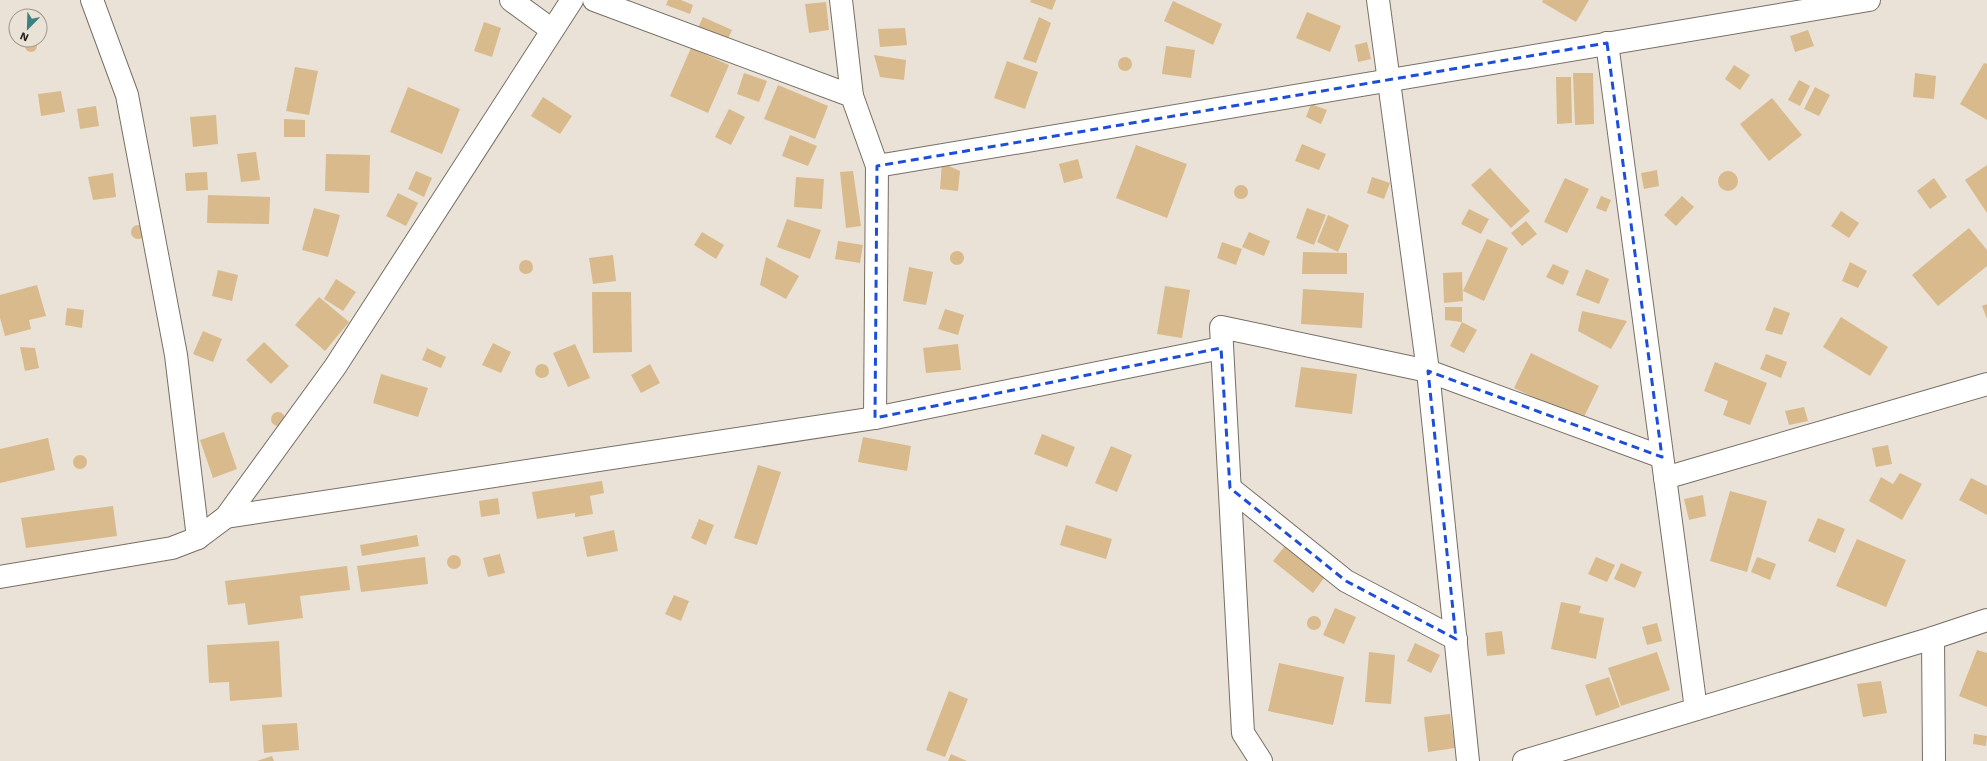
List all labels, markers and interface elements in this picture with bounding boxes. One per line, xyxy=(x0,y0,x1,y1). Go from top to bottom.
north arrow xyxy=(8,8,48,48)
text: N xyxy=(18,29,31,44)

